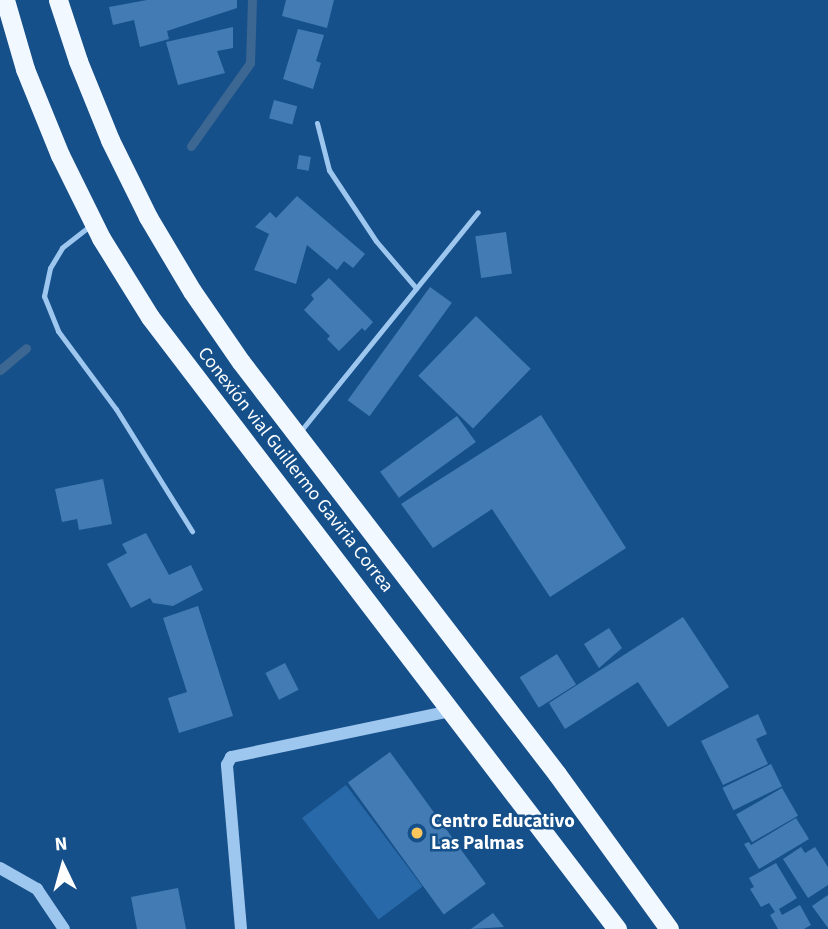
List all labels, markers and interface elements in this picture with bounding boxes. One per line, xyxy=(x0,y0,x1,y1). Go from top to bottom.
street label: Conexión vial Guillermo Gaviria Correa xyxy=(192,343,398,597)
place label: Centro Educativo Las Palmas xyxy=(431,811,575,855)
marker: Centro Educativo Las Palmas xyxy=(409,825,425,841)
north arrow xyxy=(28,831,98,901)
text: N xyxy=(54,831,69,859)

